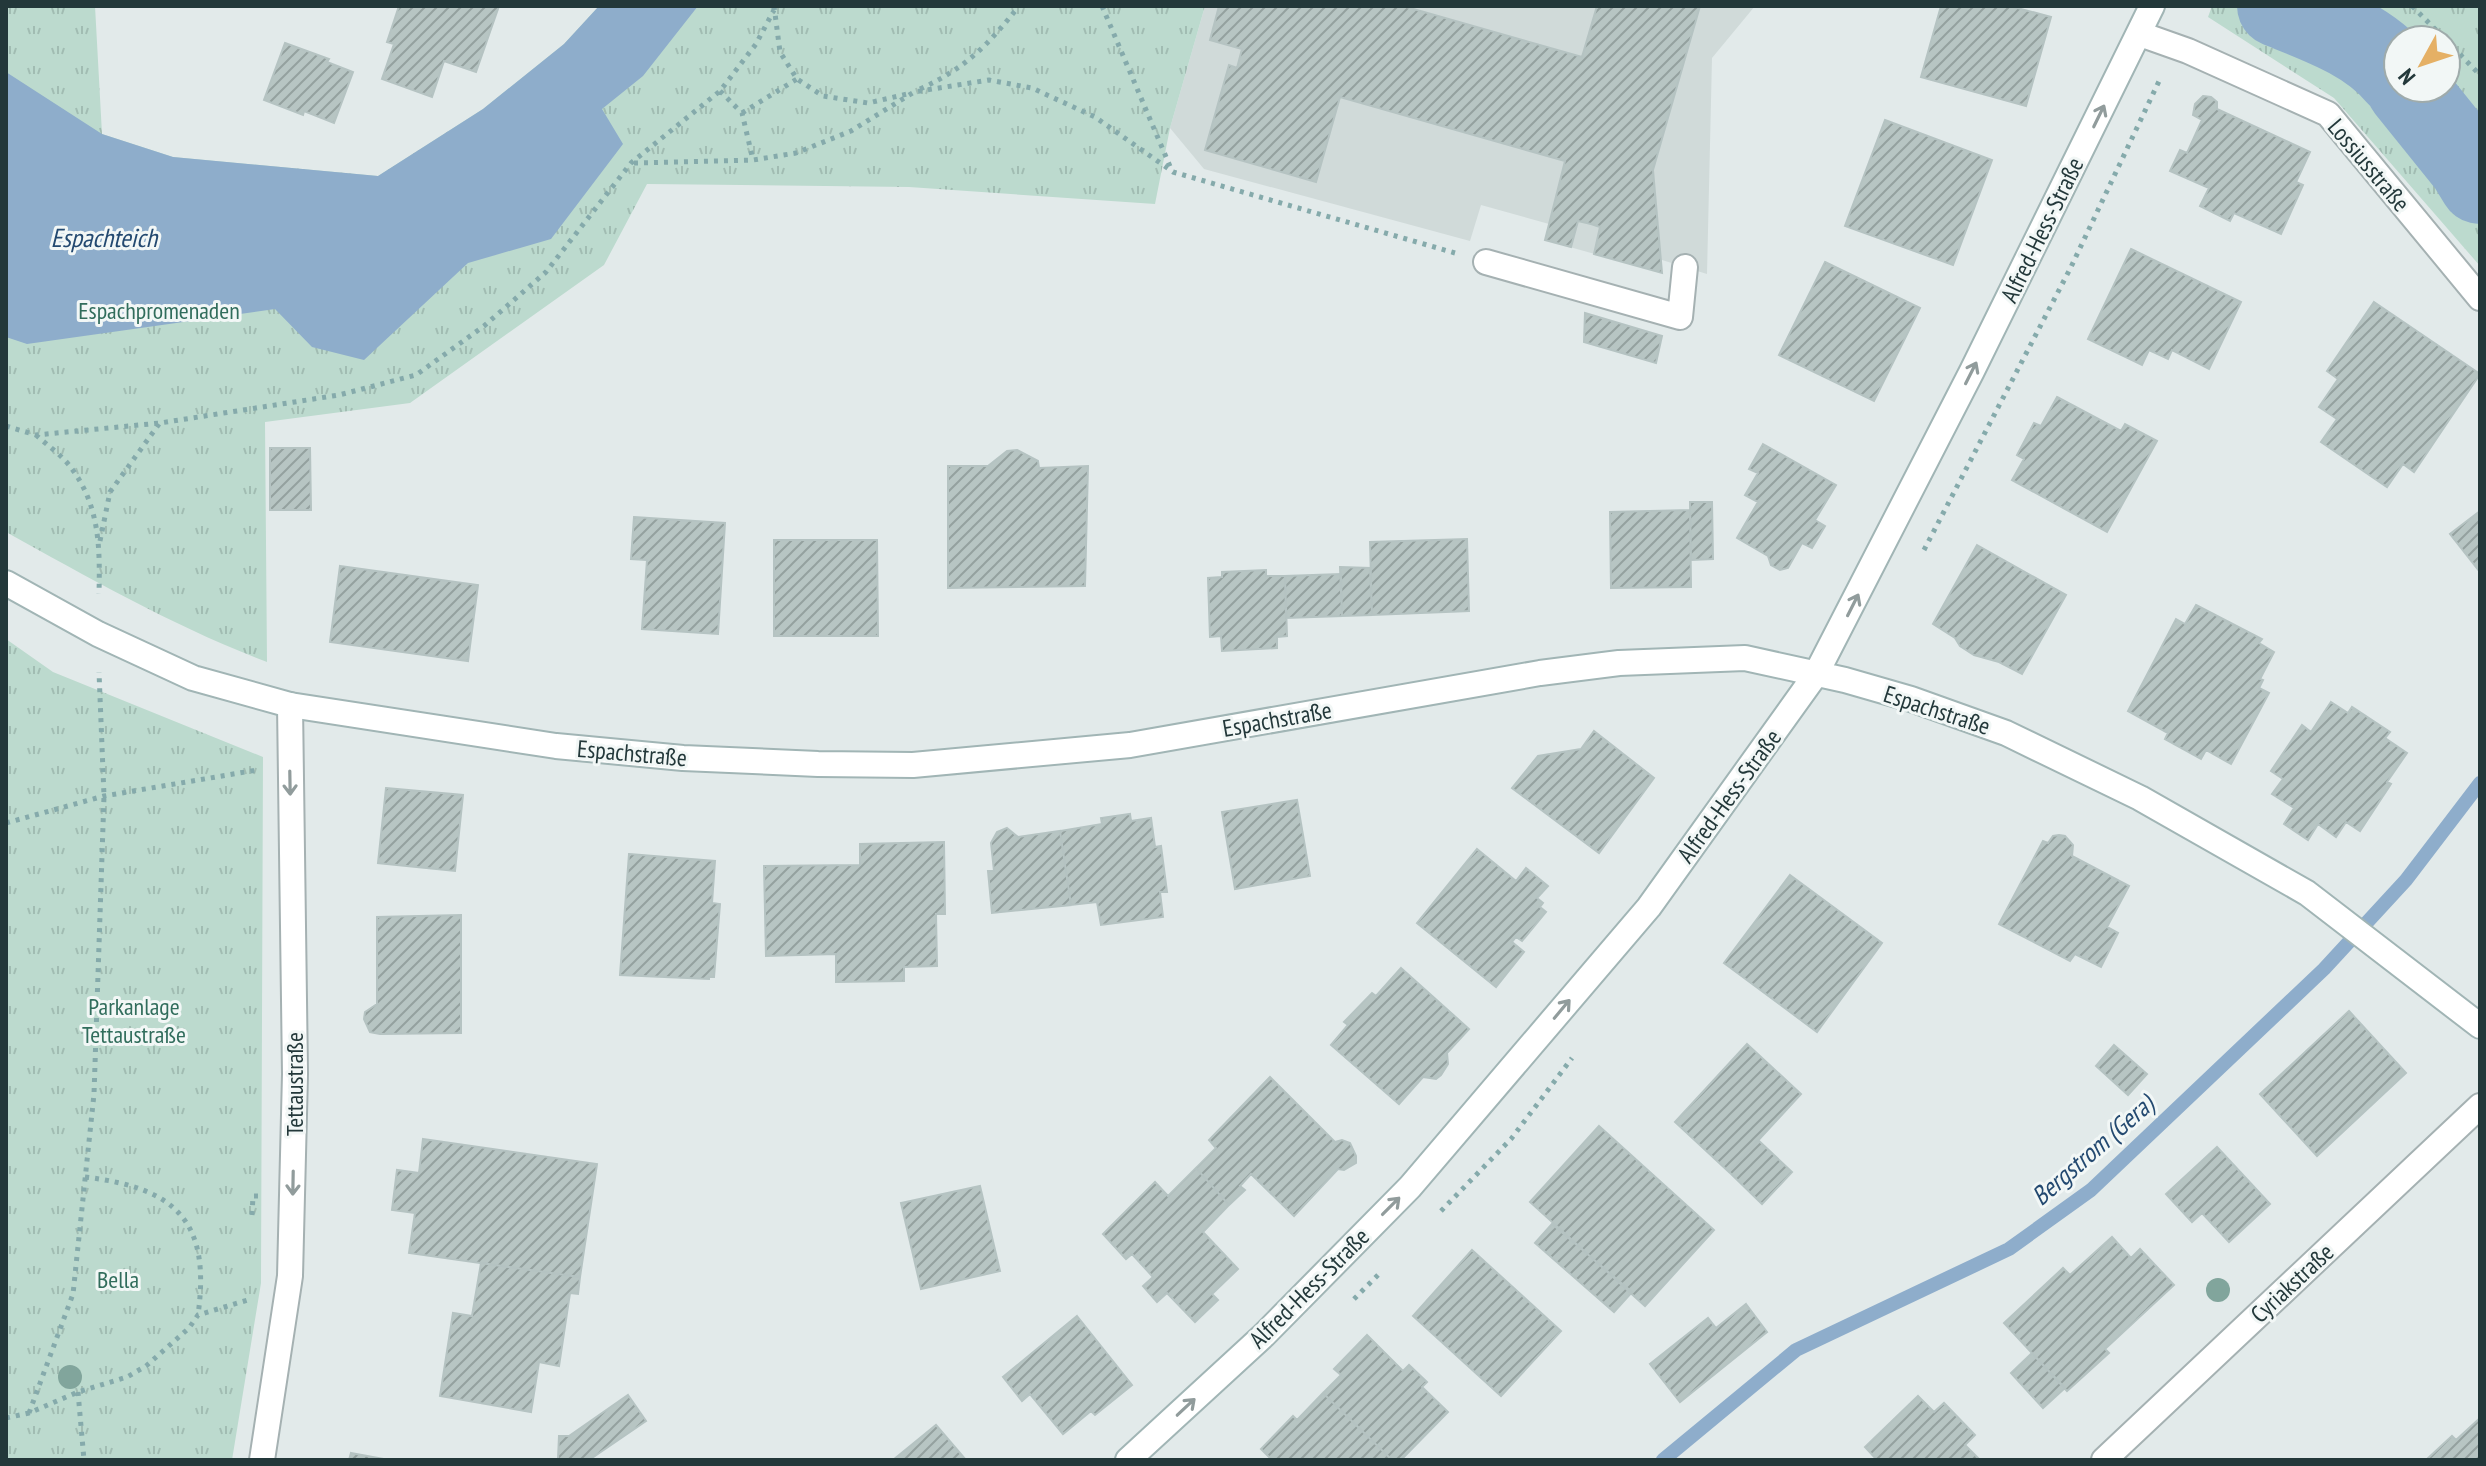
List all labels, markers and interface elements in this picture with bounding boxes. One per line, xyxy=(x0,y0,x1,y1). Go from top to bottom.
north arrow xyxy=(2382,24,2462,104)
text: N xyxy=(2392,63,2421,90)
one-way arrow xyxy=(2092,104,2108,128)
street label: Lossiusstraße xyxy=(2321,112,2417,218)
street label: Alfred-Hess-Straße xyxy=(1994,152,2090,308)
water label: Espachteich xyxy=(51,221,159,254)
park label: Espachpromenaden xyxy=(78,295,240,326)
one-way arrow xyxy=(1963,362,1979,386)
one-way arrow xyxy=(1846,594,1861,618)
street label: Espachstraße xyxy=(1880,678,1994,742)
street label: Espachstraße xyxy=(1220,694,1334,744)
street label: Alfred-Hess-Straße xyxy=(1670,723,1788,869)
street label: Espachstraße xyxy=(576,733,688,773)
one-way arrow xyxy=(282,769,298,796)
park label: Parkanlage Tettaustraße xyxy=(82,991,186,1050)
one-way arrow xyxy=(1553,999,1571,1020)
street label: Tettaustraße xyxy=(279,1032,310,1136)
water label: Bergstrom (Gera) xyxy=(2024,1086,2162,1212)
one-way arrow xyxy=(285,1169,300,1196)
one-way arrow xyxy=(1382,1196,1401,1216)
street label: Alfred-Hess-Straße xyxy=(1242,1221,1376,1355)
street label: Cyriakstraße xyxy=(2244,1237,2340,1329)
park label: Bella xyxy=(97,1264,139,1295)
one-way arrow xyxy=(1175,1398,1195,1416)

